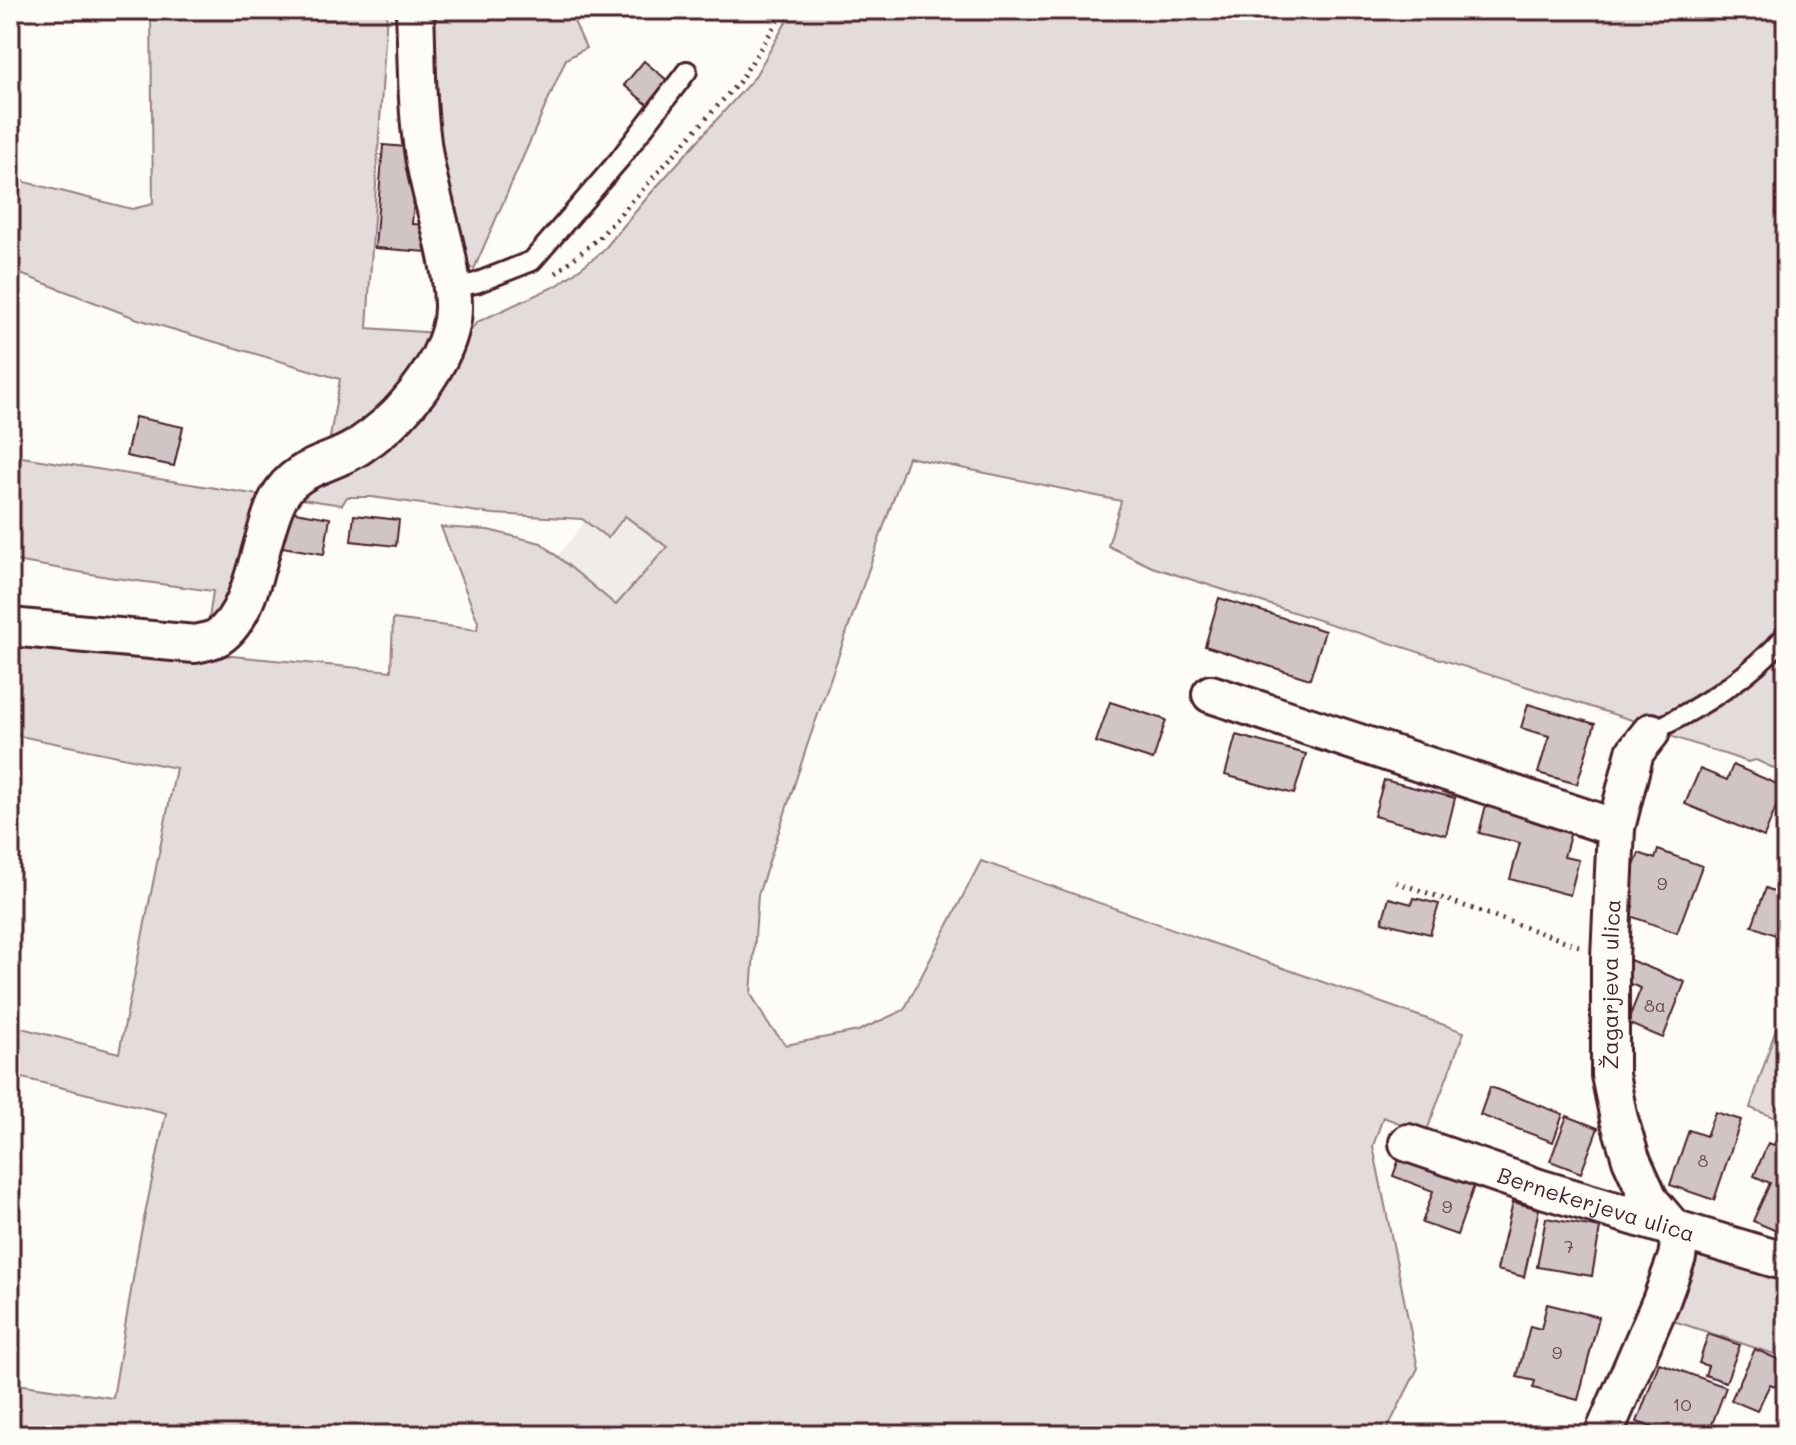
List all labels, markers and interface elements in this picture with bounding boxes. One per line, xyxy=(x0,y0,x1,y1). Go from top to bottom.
house number: 9 xyxy=(1657,871,1668,895)
street label: Žagarjeva ulica xyxy=(1595,898,1627,1070)
house number: 8a xyxy=(1644,993,1666,1017)
house number: 8 xyxy=(1698,1148,1709,1172)
street label: Bernekerjeva ulica xyxy=(1494,1160,1698,1248)
house number: 9 xyxy=(1442,1194,1453,1218)
house number: 7 xyxy=(1564,1234,1574,1258)
house number: 9 xyxy=(1552,1340,1563,1364)
house number: 10 xyxy=(1672,1392,1692,1416)

